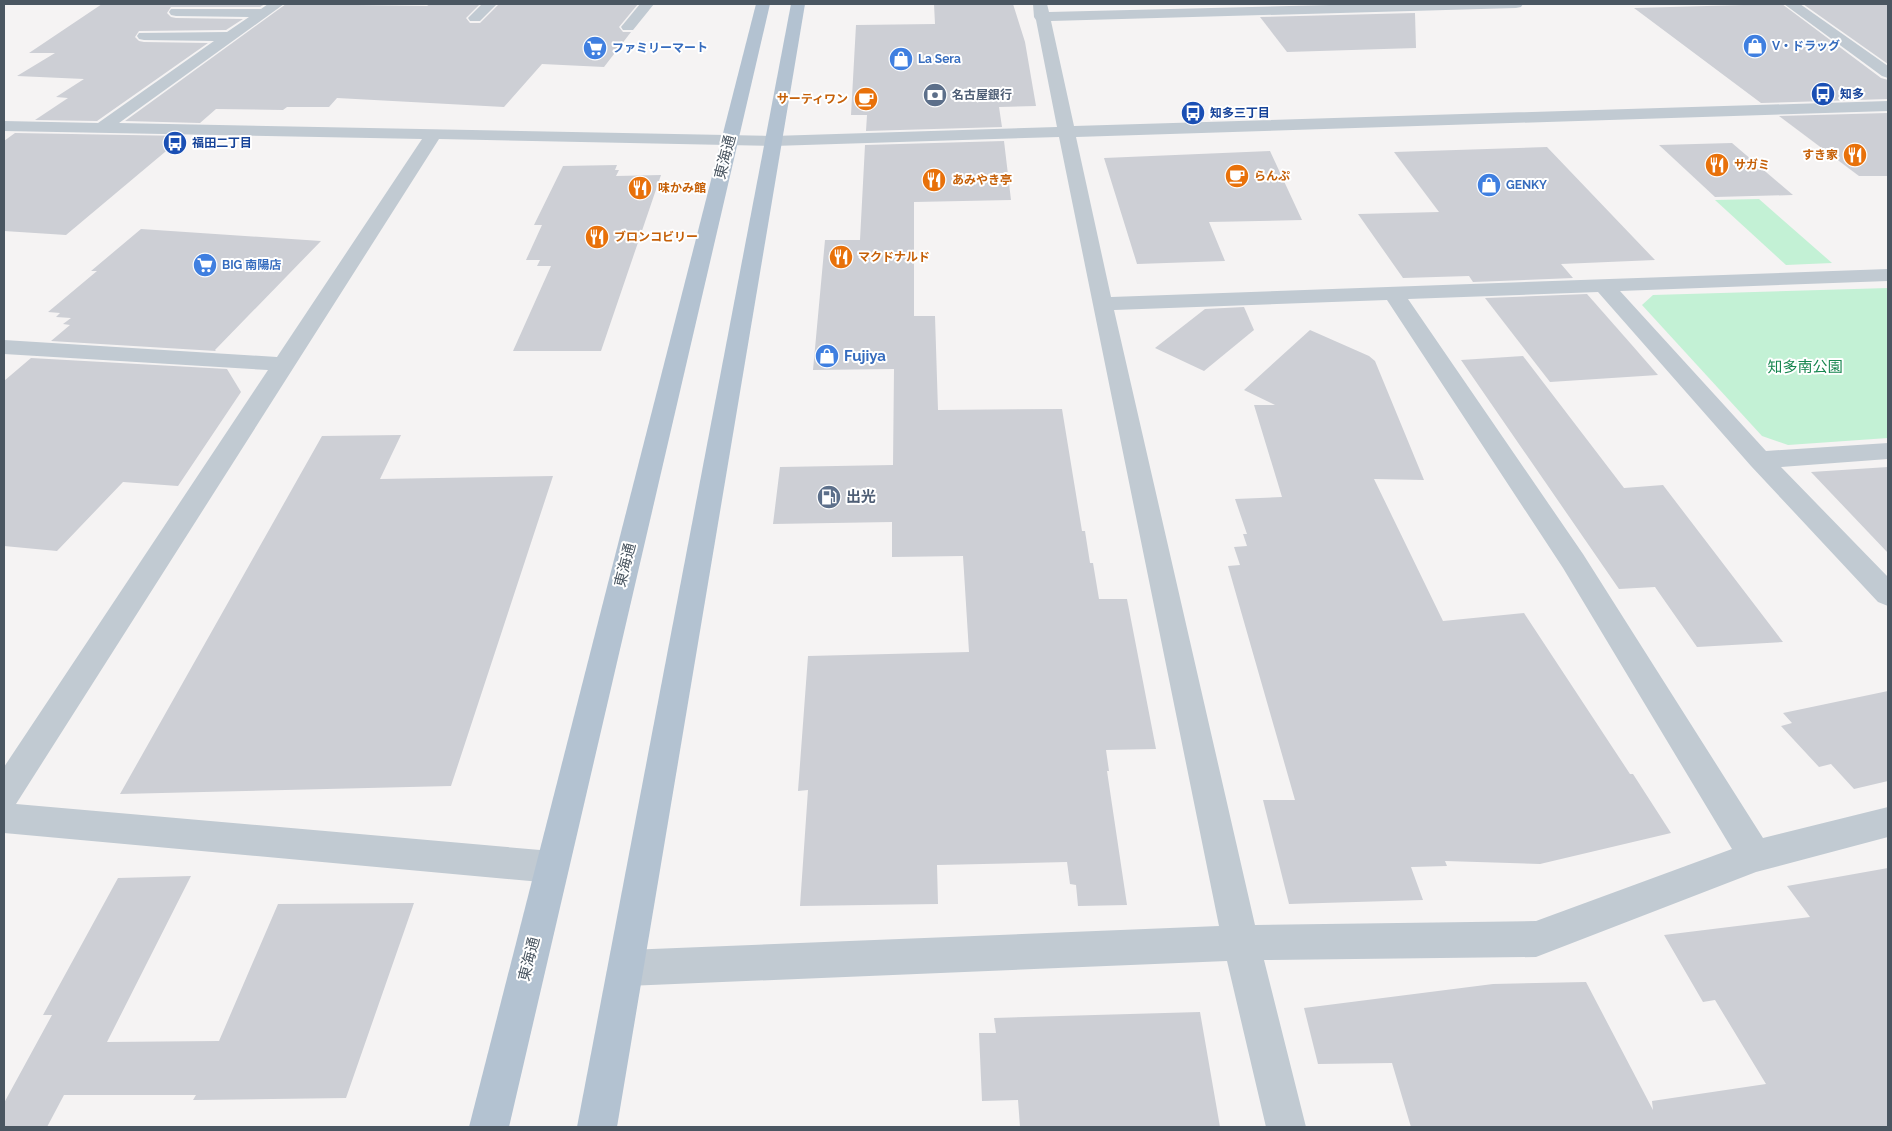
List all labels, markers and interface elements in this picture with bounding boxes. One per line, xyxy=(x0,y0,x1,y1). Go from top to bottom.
shop icon: V・ドラッグ xyxy=(1742,33,1768,59)
supermarket icon: ファミリーマート xyxy=(582,35,608,61)
place label: V・ドラッグ xyxy=(1772,39,1840,53)
place label: ファミリーマート xyxy=(612,41,708,55)
shop icon: La Sera xyxy=(888,46,914,72)
place label: La Sera xyxy=(918,52,961,66)
bus stop icon: 知多 xyxy=(1810,81,1836,107)
bank icon: 名古屋銀行 xyxy=(922,82,948,108)
cafe icon: サーティワン xyxy=(853,86,879,112)
place label: 知多 xyxy=(1840,87,1864,101)
place label: 名古屋銀行 xyxy=(952,88,1012,102)
place label: サーティワン xyxy=(777,92,848,106)
bus stop icon: 知多三丁目 xyxy=(1180,100,1206,126)
place label: 知多三丁目 xyxy=(1210,106,1270,120)
bus stop icon: 福田二丁目 xyxy=(162,130,188,156)
street label: 東海通 xyxy=(711,133,739,181)
place label: 福田二丁目 xyxy=(192,136,252,150)
restaurant icon: すき家 xyxy=(1842,142,1868,168)
place label: すき家 xyxy=(1802,148,1838,162)
restaurant icon: サガミ xyxy=(1704,152,1730,178)
place label: サガミ xyxy=(1734,158,1770,172)
cafe icon: らんぷ xyxy=(1224,163,1250,189)
restaurant icon: あみやき亭 xyxy=(921,167,947,193)
place label: らんぷ xyxy=(1254,169,1290,183)
shop icon: GENKY xyxy=(1476,172,1502,198)
place label: あみやき亭 xyxy=(952,173,1012,187)
restaurant icon: 味かみ館 xyxy=(627,175,653,201)
place label: GENKY xyxy=(1506,178,1547,192)
place label: 味かみ館 xyxy=(658,181,706,195)
restaurant icon: ブロンコビリー xyxy=(584,224,610,250)
place label: ブロンコビリー xyxy=(614,230,698,244)
restaurant icon: マクドナルド xyxy=(828,244,854,270)
place label: マクドナルド xyxy=(858,250,930,264)
supermarket icon: BIG 南陽店 xyxy=(192,252,218,278)
place label: BIG 南陽店 xyxy=(222,258,281,272)
shop icon: Fujiya xyxy=(814,343,840,369)
place label: Fujiya xyxy=(844,347,886,365)
park label: 知多南公園 xyxy=(1767,358,1843,376)
fuel station icon: 出光 xyxy=(816,484,842,510)
place label: 出光 xyxy=(846,488,876,506)
street label: 東海通 xyxy=(611,541,639,589)
street label: 東海通 xyxy=(515,935,543,983)

